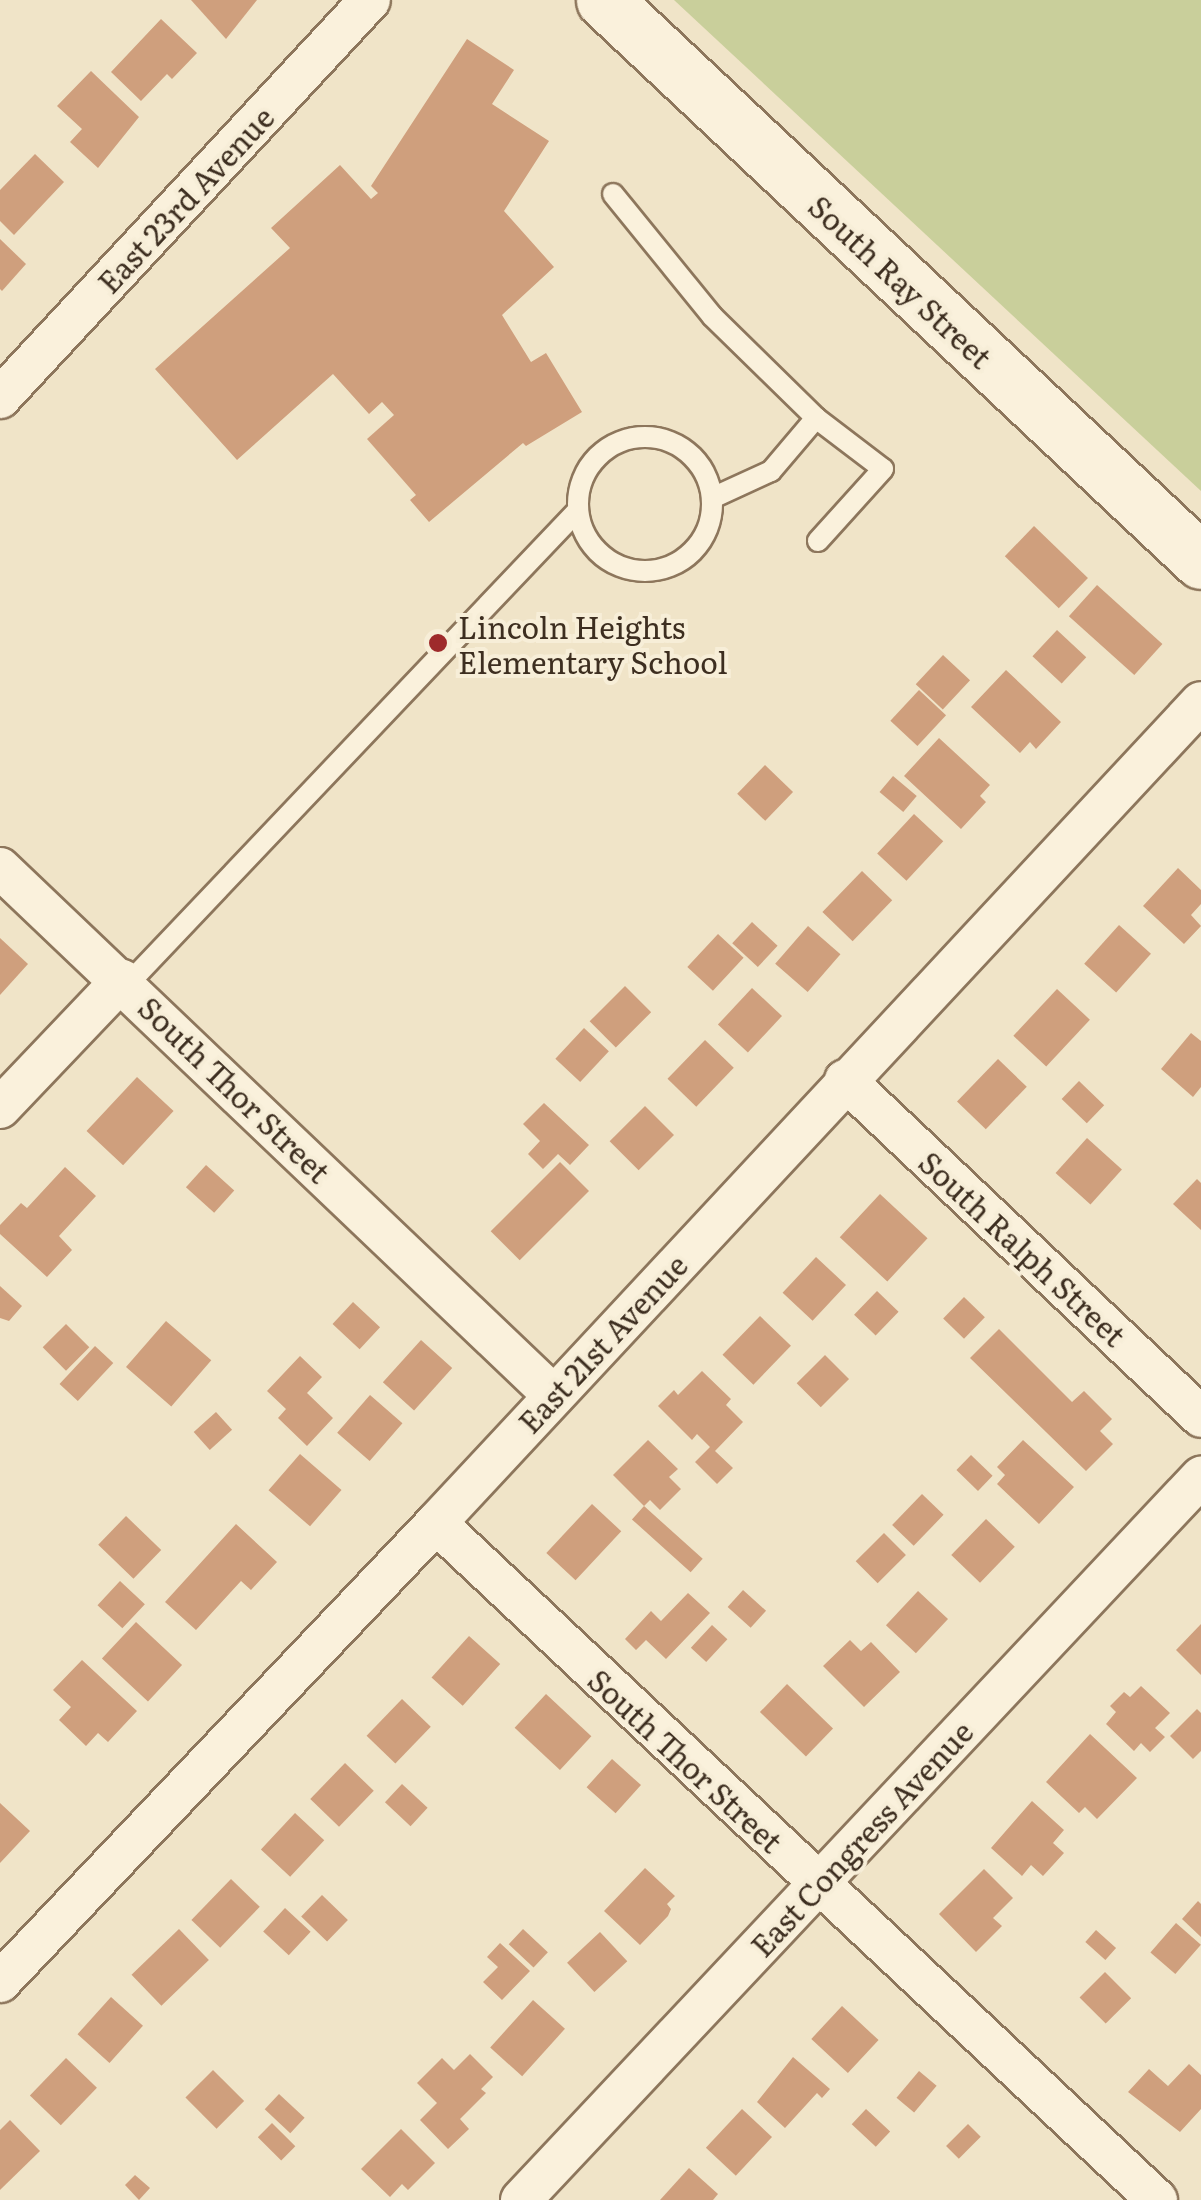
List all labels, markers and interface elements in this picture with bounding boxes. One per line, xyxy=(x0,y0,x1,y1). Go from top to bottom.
street label: East 23rd Avenue xyxy=(90,98,280,300)
street label: South Ray Street xyxy=(802,187,1000,375)
place label: Lincoln Heights Elementary School xyxy=(458,608,727,678)
marker: Lincoln Heights Elementary School xyxy=(427,632,449,654)
street label: South Thor Street xyxy=(132,989,338,1189)
street label: South Ralph Street xyxy=(912,1143,1134,1353)
street label: East 21st Avenue xyxy=(510,1246,694,1440)
street label: South Thor Street xyxy=(582,1661,790,1859)
street label: East Congress Avenue xyxy=(743,1713,979,1963)

